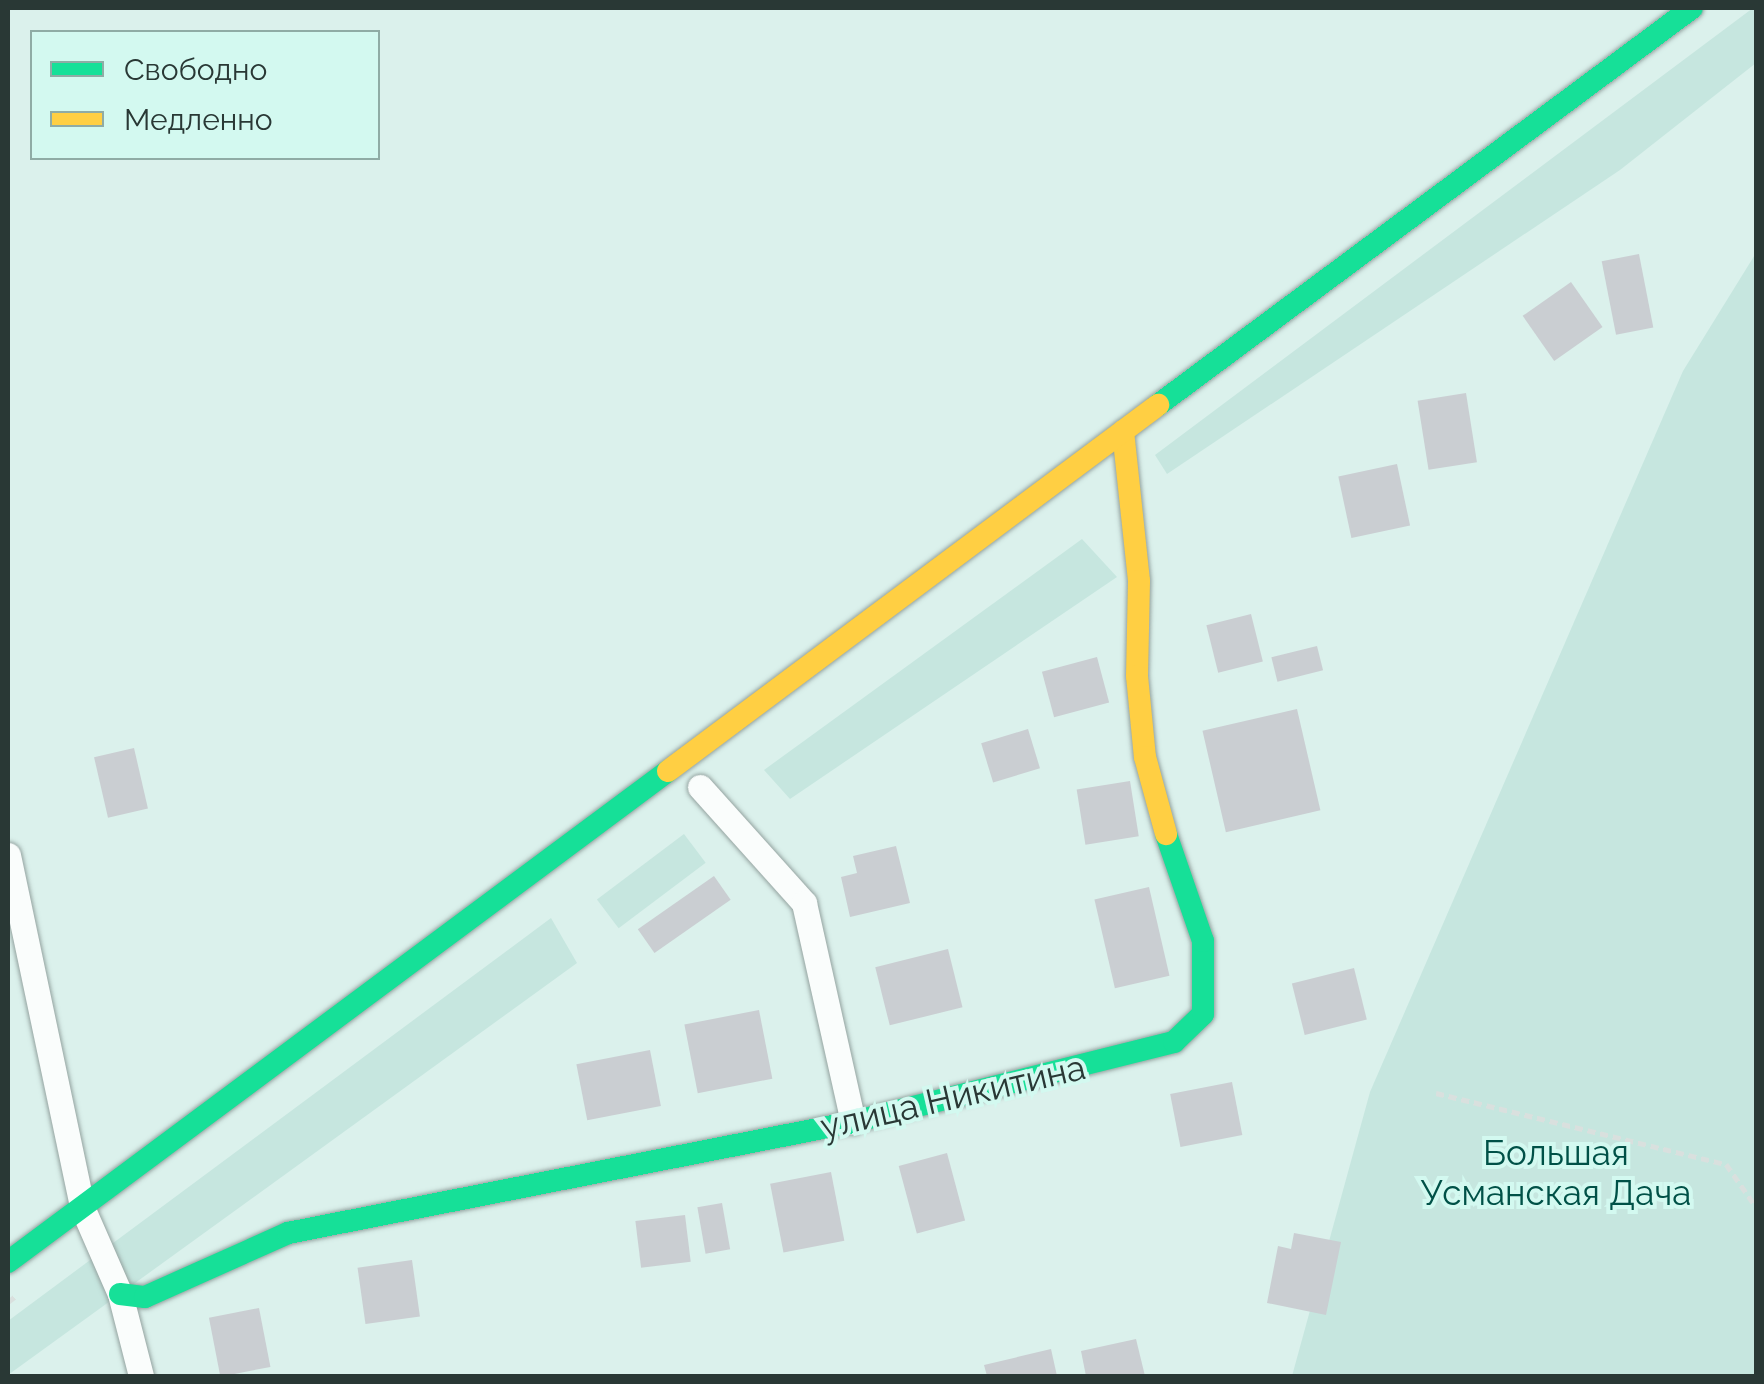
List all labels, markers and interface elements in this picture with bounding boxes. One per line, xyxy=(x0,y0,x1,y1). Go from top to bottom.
legend xyxy=(30,30,380,160)
text: Свободно xyxy=(124,52,267,87)
text: Медленно xyxy=(124,102,273,137)
street label: улица Никитина xyxy=(816,1046,1090,1148)
park label: Большая Усманская Дача xyxy=(1421,1132,1691,1214)

